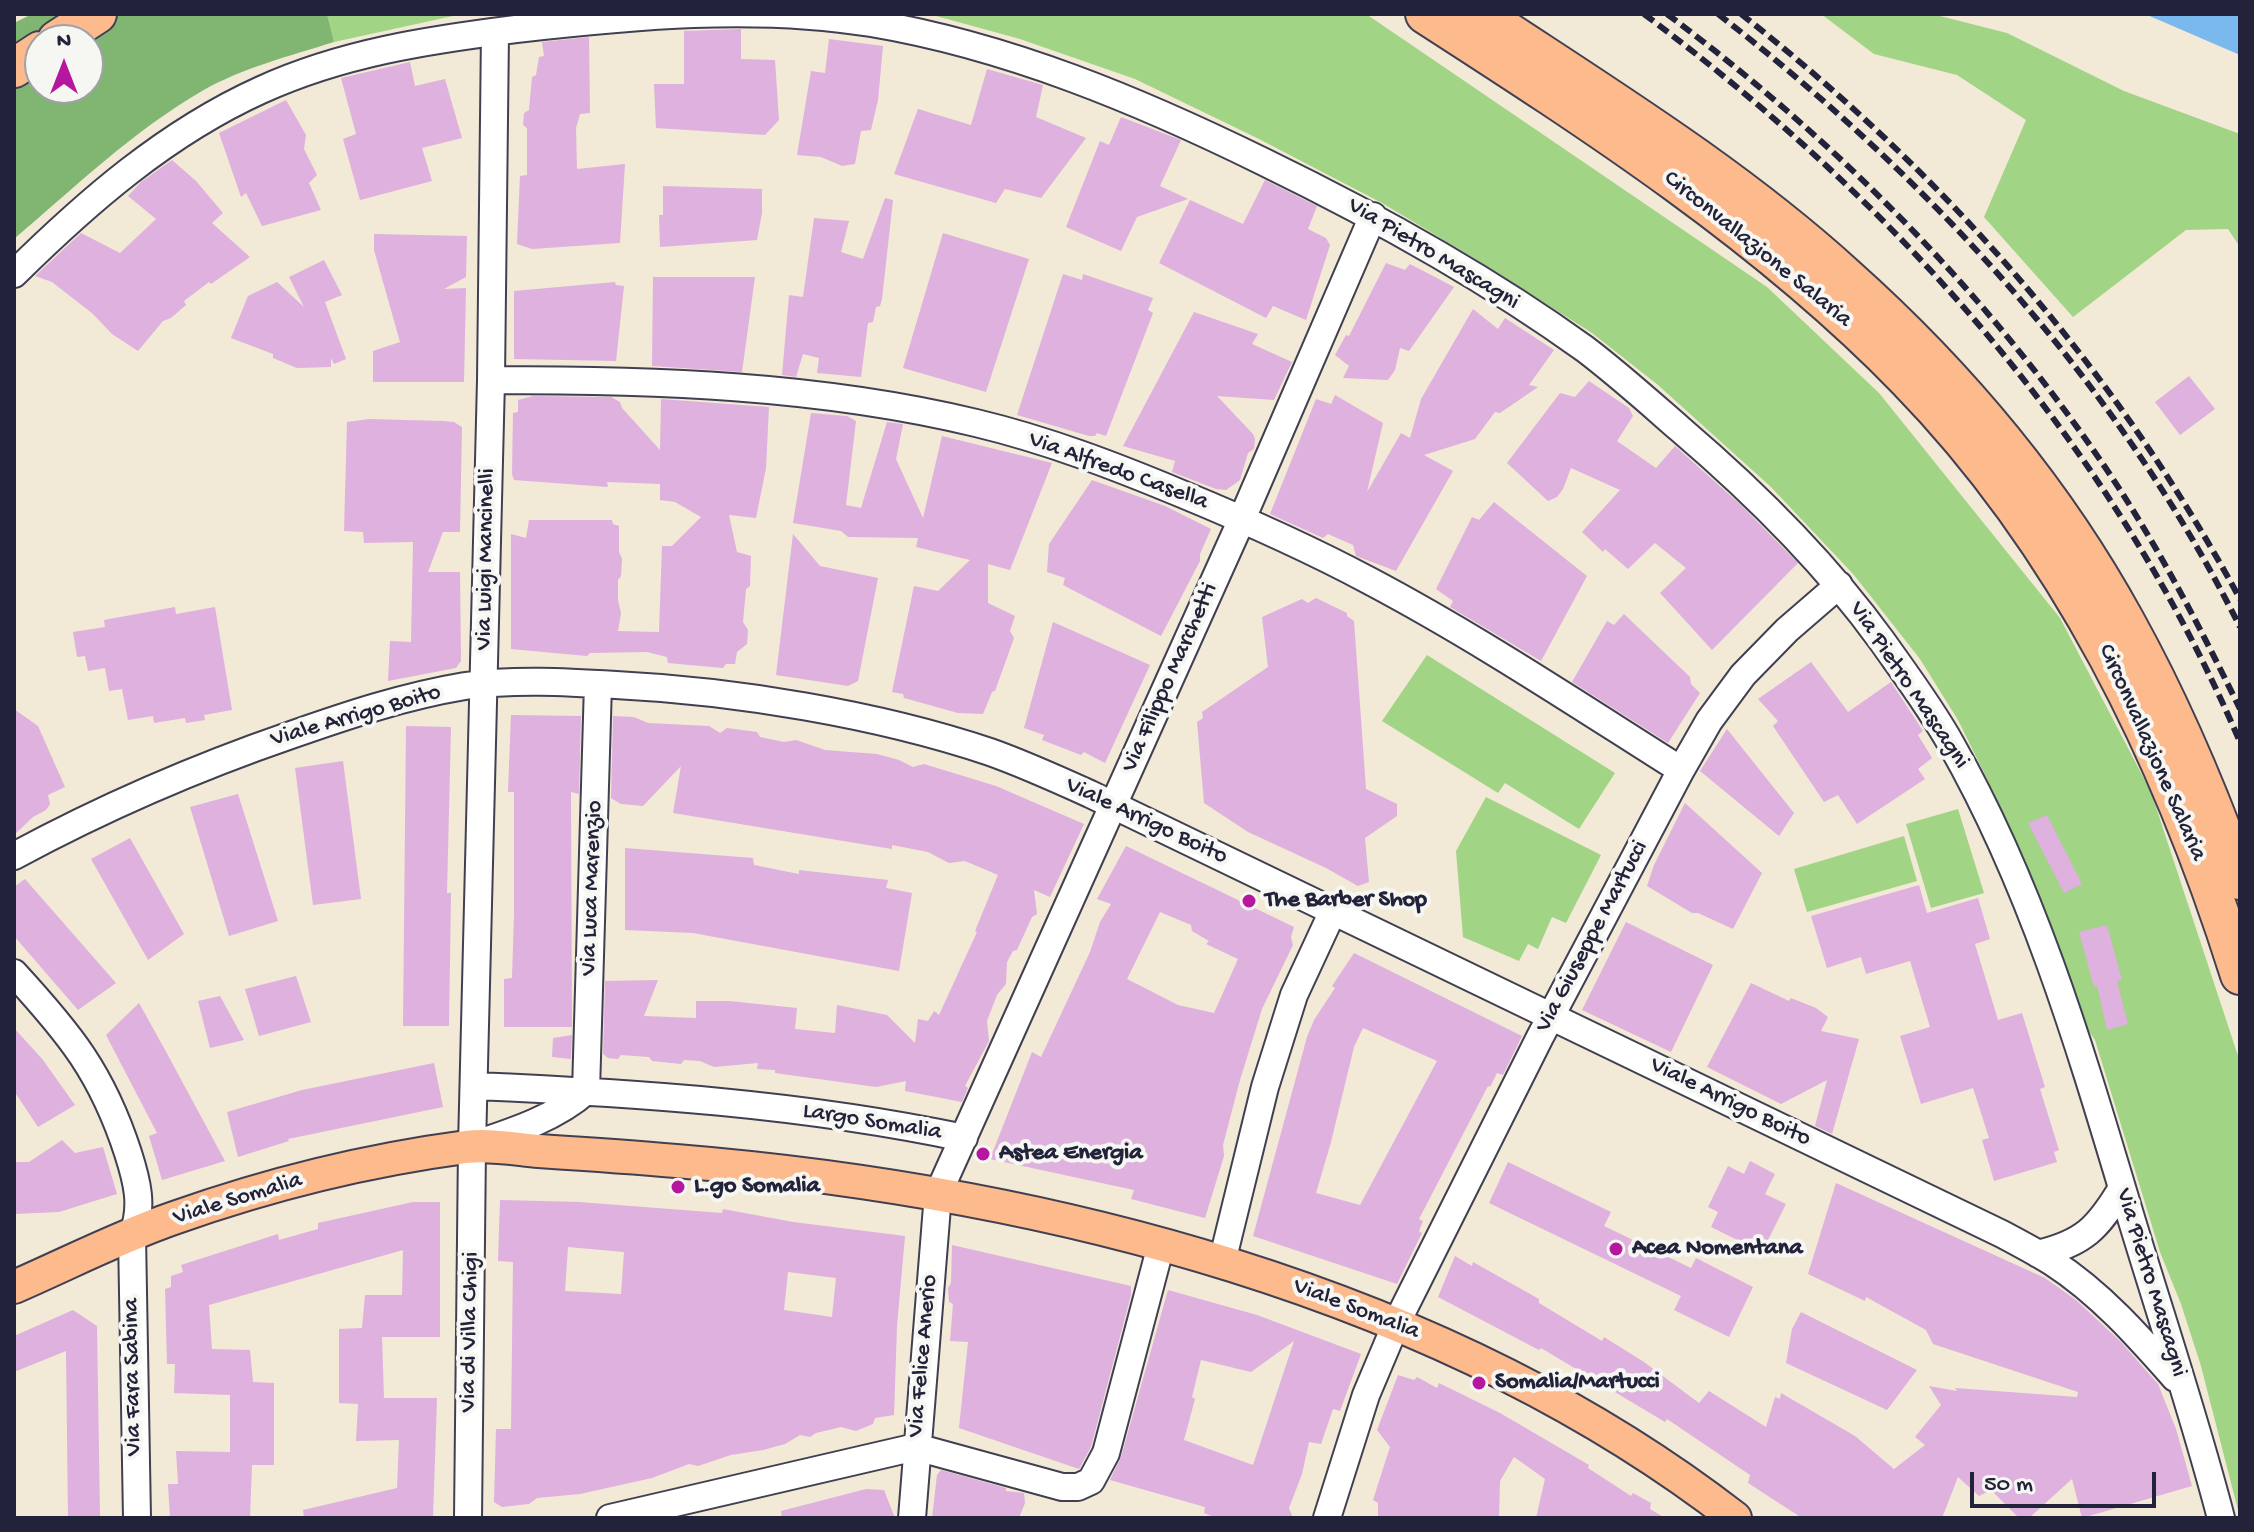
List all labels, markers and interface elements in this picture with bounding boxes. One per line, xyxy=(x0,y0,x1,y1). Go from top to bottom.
north arrow xyxy=(24,24,104,104)
text: N xyxy=(57,29,71,55)
street label: Circonvallazione Salaria xyxy=(1657,165,1857,335)
street label: Via Pietro Mascagni xyxy=(1342,192,1524,318)
street label: Via Alfredo Casella xyxy=(1024,426,1212,518)
street label: Via Luigi Mancinelli xyxy=(471,468,503,650)
street label: Via Filippo Marchetti xyxy=(1116,579,1226,777)
street label: Via Pietro Mascagni xyxy=(1841,597,1975,775)
street label: Circonvallazione Salaria xyxy=(2090,640,2212,866)
street label: Viale Arrigo Boito xyxy=(268,679,444,755)
street label: Viale Arrigo Boito xyxy=(1060,772,1232,872)
street label: Via Luca Marenzio xyxy=(576,800,610,976)
street label: Via Giuseppe Martucci xyxy=(1530,836,1656,1038)
place label: The Barber Shop xyxy=(1265,887,1427,915)
marker: The Barber Shop xyxy=(1240,892,1258,910)
street label: Viale Arrigo Boito xyxy=(1645,1052,1815,1154)
street label: Largo Somalia xyxy=(801,1098,943,1148)
place label: Astea Energia xyxy=(999,1140,1143,1168)
marker: Astea Energia xyxy=(974,1145,992,1163)
street label: Viale Somalia xyxy=(170,1167,306,1233)
place label: L.go Somalia xyxy=(694,1173,820,1201)
marker: L.go Somalia xyxy=(669,1178,687,1196)
street label: Via Pietro Mascagni xyxy=(2108,1185,2192,1381)
place label: Acea Nomentana xyxy=(1632,1235,1803,1263)
marker: Acea Nomentana xyxy=(1607,1240,1625,1258)
street label: Via di Villa Chigi xyxy=(455,1251,487,1413)
street label: Viale Somalia xyxy=(1289,1273,1423,1347)
street label: Via Felice Anerio xyxy=(903,1274,945,1438)
street label: Via Fara Sabina xyxy=(118,1298,150,1456)
place label: Somalia/Martucci xyxy=(1495,1369,1660,1397)
marker: Somalia/Martucci xyxy=(1470,1374,1488,1392)
scale bar xyxy=(1974,1456,2160,1506)
text: 50 m xyxy=(1984,1471,2033,1500)

